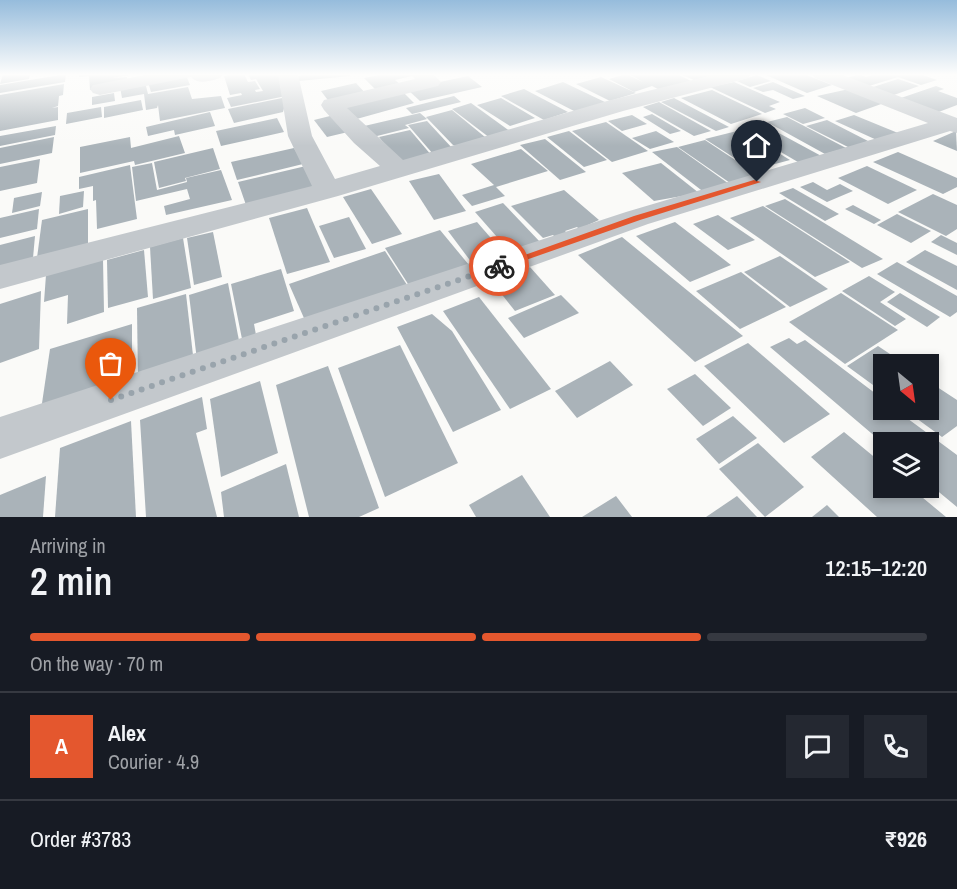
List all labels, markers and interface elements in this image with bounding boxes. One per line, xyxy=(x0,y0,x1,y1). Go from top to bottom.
pin xyxy=(731,120,782,182)
icon: home xyxy=(740,129,773,162)
courier xyxy=(469,236,529,296)
icon: bike xyxy=(483,250,516,283)
pin xyxy=(85,338,136,400)
icon: bag xyxy=(94,347,127,380)
north arrow xyxy=(873,354,939,420)
map controls xyxy=(873,354,939,498)
button: layers xyxy=(873,432,939,498)
text: Arriving in xyxy=(30,532,106,559)
text: 12:15–12:20 xyxy=(825,553,927,583)
text: 2 min xyxy=(30,555,112,607)
text: On the way · 70 m xyxy=(30,650,163,677)
button: chat xyxy=(786,715,849,778)
button: phone xyxy=(864,715,927,778)
text: Alex xyxy=(108,718,146,748)
text: A xyxy=(55,731,68,761)
text: Courier · 4.9 xyxy=(108,748,199,775)
text: Order #3783 xyxy=(30,824,131,854)
text: ₹926 xyxy=(884,824,927,854)

